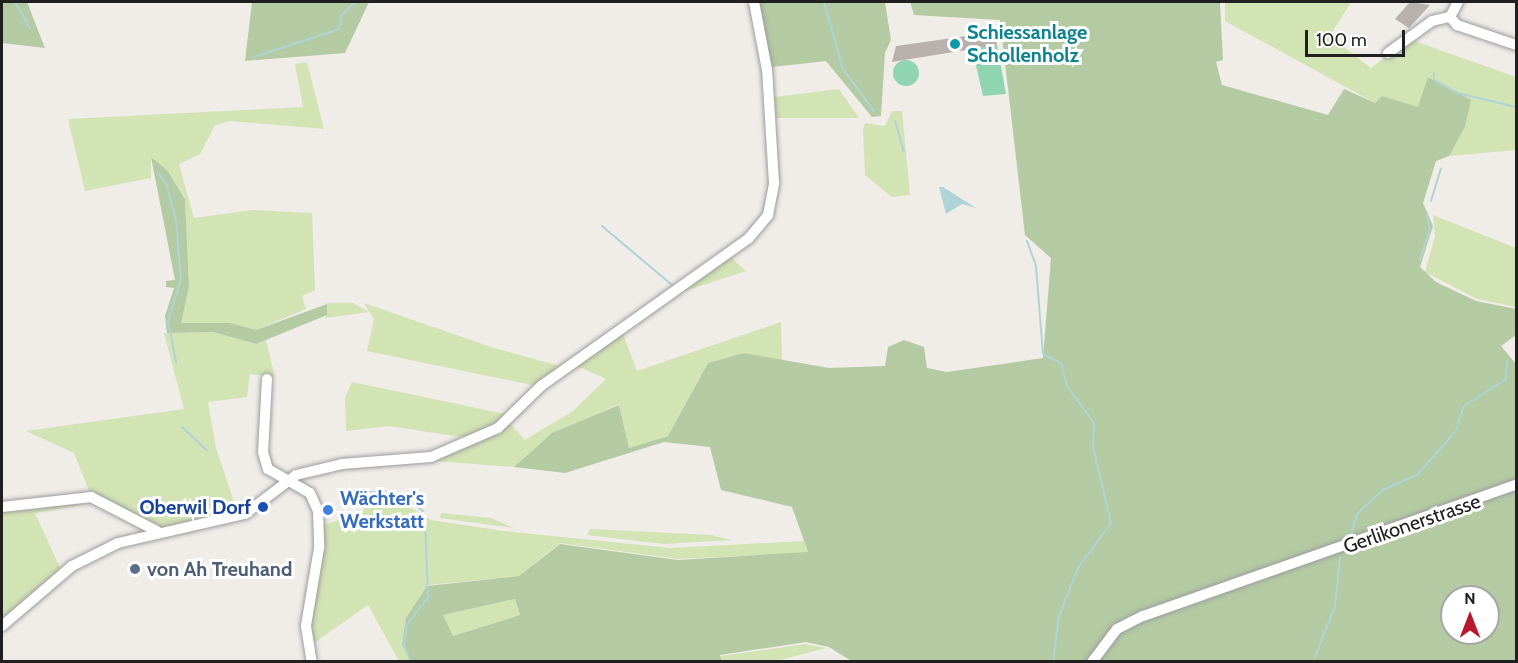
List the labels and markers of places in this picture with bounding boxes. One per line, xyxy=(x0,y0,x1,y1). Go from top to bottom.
place label: Schiessanlage Schollenholz xyxy=(967,20,1087,67)
marker: Schiessanlage Schollenholz xyxy=(948,37,962,51)
place label: Wächter's Werkstatt xyxy=(340,486,424,533)
place label: Oberwil Dorf xyxy=(139,495,251,519)
marker: Oberwil Dorf xyxy=(256,500,270,514)
marker: Wächter's Werkstatt xyxy=(321,503,335,517)
place label: von Ah Treuhand xyxy=(147,557,292,581)
marker: von Ah Treuhand xyxy=(128,562,142,576)

